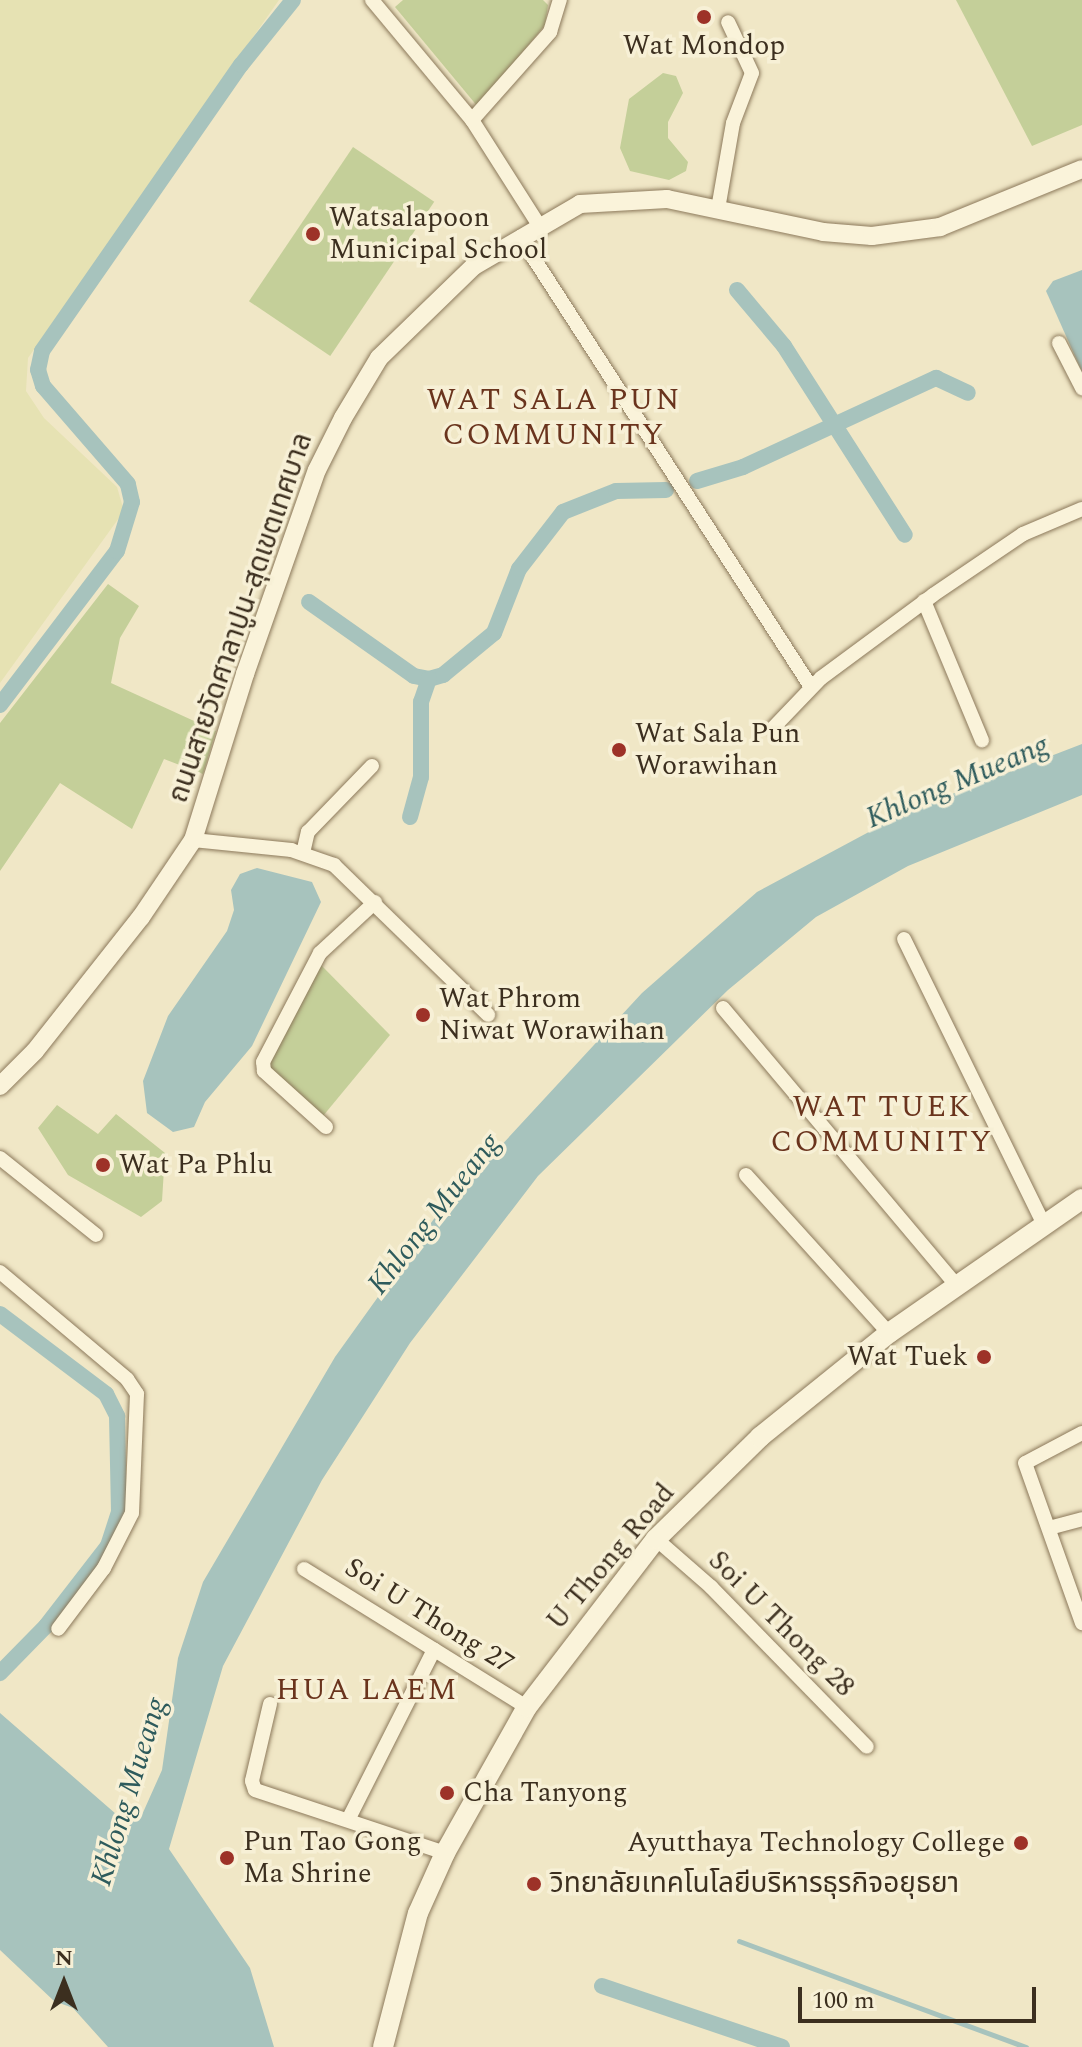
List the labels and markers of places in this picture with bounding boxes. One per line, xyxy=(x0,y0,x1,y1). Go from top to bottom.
marker: Wat Mondop xyxy=(695,8,713,26)
place label: Wat Mondop xyxy=(623,29,785,63)
place label: Watsalapoon Municipal School xyxy=(329,201,547,267)
marker: Watsalapoon Municipal School xyxy=(304,225,322,243)
place label: Wat Sala Pun Worawihan xyxy=(635,717,800,783)
marker: Wat Sala Pun Worawihan xyxy=(610,741,628,759)
place label: Wat Phrom Niwat Worawihan xyxy=(439,982,665,1048)
marker: Wat Phrom Niwat Worawihan xyxy=(414,1006,432,1024)
place label: Wat Pa Phlu xyxy=(119,1148,273,1182)
marker: Wat Pa Phlu xyxy=(94,1156,112,1174)
place label: Wat Tuek xyxy=(847,1340,968,1374)
marker: Wat Tuek xyxy=(975,1348,993,1366)
place label: Cha Tanyong xyxy=(463,1776,628,1810)
marker: Cha Tanyong xyxy=(438,1784,456,1802)
place label: Pun Tao Gong Ma Shrine xyxy=(243,1825,421,1891)
place label: Ayutthaya Technology College xyxy=(627,1826,1005,1860)
marker: Ayutthaya Technology College xyxy=(1012,1834,1030,1852)
marker: Pun Tao Gong Ma Shrine xyxy=(218,1849,236,1867)
place label: วิทยาลัยเทคโนโลยีบริหารธุรกิจอยุธยา xyxy=(550,1867,959,1901)
marker: วิทยาลัยเทคโนโลยีบริหารธุรกิจอยุธยา xyxy=(525,1875,543,1893)

